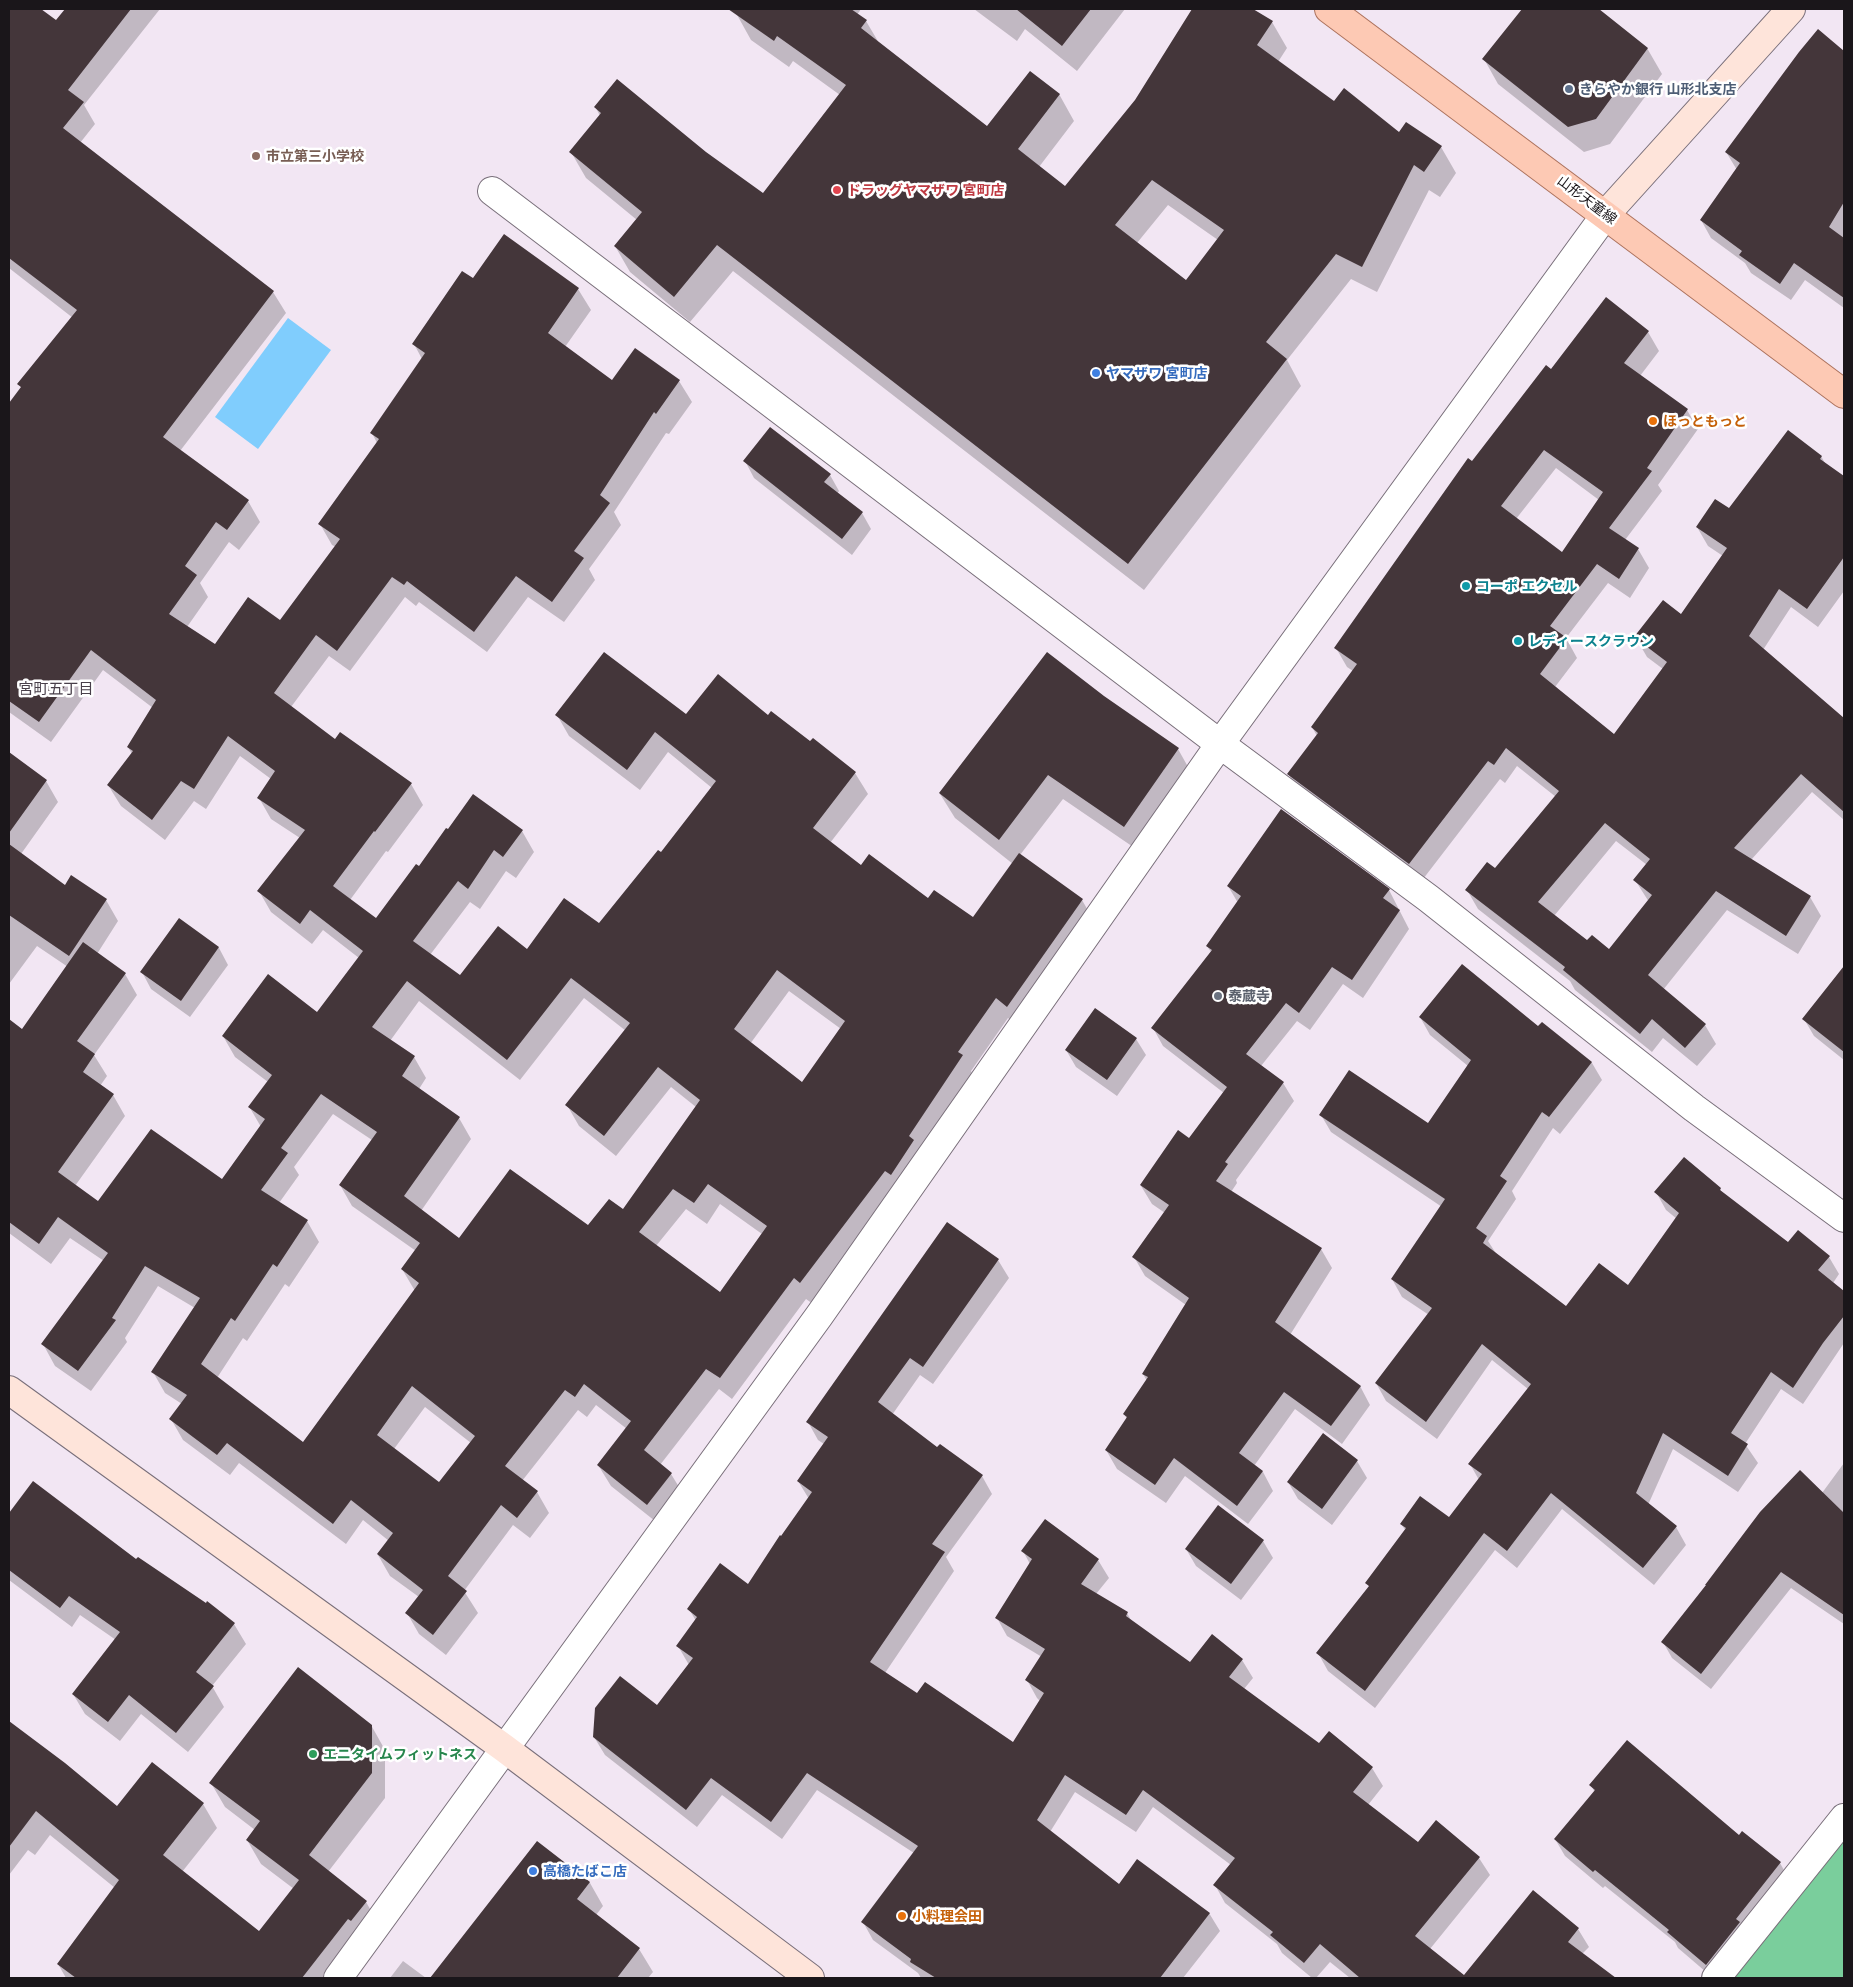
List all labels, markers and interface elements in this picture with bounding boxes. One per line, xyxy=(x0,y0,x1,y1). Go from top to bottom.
place label: きらやか銀行 山形北支店 xyxy=(1579,81,1736,97)
marker: きらやか銀行 山形北支店 xyxy=(1563,83,1575,95)
place label: 市立第三小学校 xyxy=(266,148,364,164)
marker: 市立第三小学校 xyxy=(250,150,262,162)
street label: 山形天童線 xyxy=(1554,172,1620,228)
place label: ドラッグヤマザワ 宮町店 xyxy=(847,182,1004,198)
marker: ドラッグヤマザワ 宮町店 xyxy=(831,184,843,196)
place label: ヤマザワ 宮町店 xyxy=(1106,365,1207,381)
marker: ヤマザワ 宮町店 xyxy=(1090,367,1102,379)
place label: ほっともっと xyxy=(1663,413,1747,429)
marker: ほっともっと xyxy=(1647,415,1659,427)
place label: コーポ エクセル xyxy=(1476,578,1577,594)
marker: コーポ エクセル xyxy=(1460,580,1472,592)
place label: レディースクラウン xyxy=(1528,633,1654,649)
marker: レディースクラウン xyxy=(1512,635,1524,647)
district label: 宮町五丁目 xyxy=(19,680,93,698)
place label: 泰蔵寺 xyxy=(1228,988,1270,1004)
marker: 泰蔵寺 xyxy=(1212,990,1224,1002)
place label: エニタイムフィットネス xyxy=(323,1746,477,1762)
marker: エニタイムフィットネス xyxy=(307,1748,319,1760)
place label: 高橋たばこ店 xyxy=(543,1863,627,1879)
marker: 高橋たばこ店 xyxy=(527,1865,539,1877)
place label: 小料理会田 xyxy=(912,1908,982,1924)
marker: 小料理会田 xyxy=(896,1910,908,1922)

